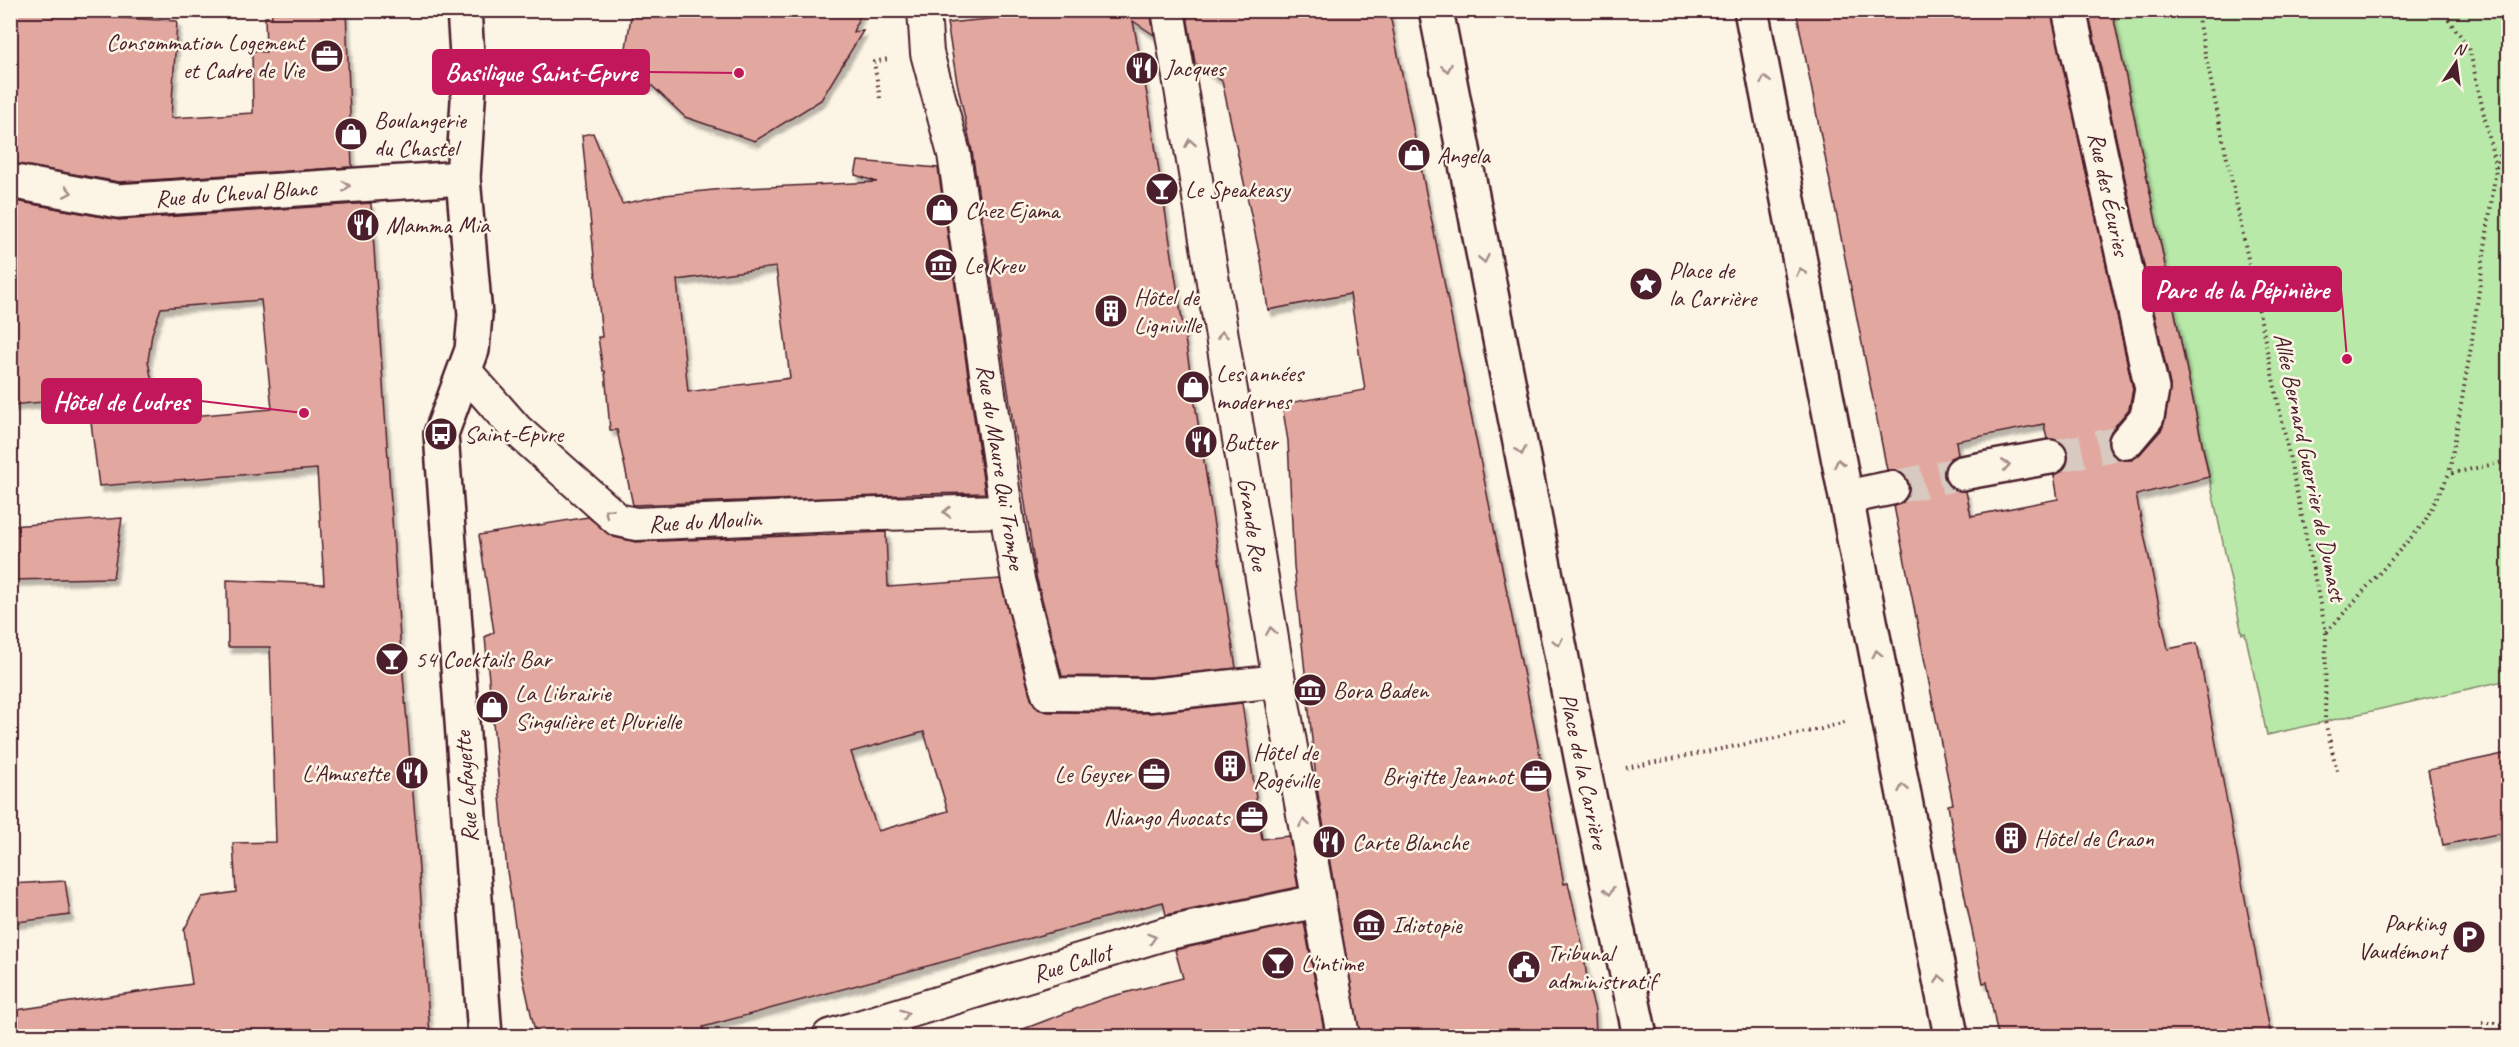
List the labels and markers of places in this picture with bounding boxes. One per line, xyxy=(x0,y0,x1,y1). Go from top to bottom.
place label: Consommation Logement et Cadre de Vie xyxy=(106,27,306,85)
office icon: Consommation Logement et Cadre de Vie xyxy=(309,38,345,74)
callout: Basilique Saint-Epvre xyxy=(433,50,649,94)
restaurant icon: Jacques xyxy=(1124,50,1160,86)
place label: Jacques xyxy=(1164,53,1227,83)
place label: Boulangerie du Chastel xyxy=(374,105,468,163)
shop icon: Boulangerie du Chastel xyxy=(333,116,369,152)
shop icon: Angela xyxy=(1396,137,1432,173)
place label: Angela xyxy=(1437,140,1491,170)
bar icon: Le Speakeasy xyxy=(1144,171,1180,207)
place label: Le Speakeasy xyxy=(1185,174,1292,204)
shop icon: Chez Ejama xyxy=(924,192,960,228)
place label: Chez Ejama xyxy=(965,195,1061,225)
restaurant icon: Mamma Mia xyxy=(345,207,381,243)
place label: Mamma Mia xyxy=(386,210,491,240)
museum icon: Le Kreu xyxy=(923,247,959,283)
place label: Le Kreu xyxy=(964,250,1027,280)
place label: Place de la Carrière xyxy=(1669,255,1759,313)
place icon: Place de la Carrière xyxy=(1628,266,1664,302)
callout: Parc de la Pépinière xyxy=(2143,267,2341,311)
place label: Hôtel de Ligniville xyxy=(1134,282,1203,340)
building icon: Hôtel de Ligniville xyxy=(1093,293,1129,329)
place label: Les années modernes xyxy=(1216,358,1306,416)
shop icon: Les années modernes xyxy=(1175,369,1211,405)
callout: Hôtel de Ludres xyxy=(42,379,201,423)
bus stop icon: Saint-Epvre xyxy=(423,416,459,452)
place label: Saint-Epvre xyxy=(464,419,565,449)
restaurant icon: Butter xyxy=(1183,424,1219,460)
place label: Butter xyxy=(1224,427,1280,457)
bar icon: 54 Cocktails Bar xyxy=(374,641,410,677)
place label: 54 Cocktails Bar xyxy=(415,644,554,674)
museum icon: Bora Baden xyxy=(1292,672,1328,708)
place label: Bora Baden xyxy=(1333,675,1429,705)
place label: La Librairie Singulière et Plurielle xyxy=(515,678,683,736)
shop icon: La Librairie Singulière et Plurielle xyxy=(474,689,510,725)
place label: Hôtel de Rogéville xyxy=(1253,737,1321,795)
building icon: Hôtel de Rogéville xyxy=(1212,748,1248,784)
restaurant icon: L'Amusette xyxy=(394,755,430,791)
office icon: Le Geyser xyxy=(1136,756,1172,792)
place label: L'Amusette xyxy=(302,758,391,788)
office icon: Brigitte Jeannot xyxy=(1518,758,1554,794)
place label: Le Geyser xyxy=(1055,759,1133,789)
place label: Brigitte Jeannot xyxy=(1382,761,1515,791)
office icon: Niango Avocats xyxy=(1234,799,1270,835)
place label: Niango Avocats xyxy=(1104,802,1231,832)
building icon: Hôtel de Craon xyxy=(1993,820,2029,856)
place label: Hôtel de Craon xyxy=(2034,823,2154,853)
restaurant icon: Carte Blanche xyxy=(1311,824,1347,860)
place label: Carte Blanche xyxy=(1352,827,1470,857)
museum icon: Idiotopie xyxy=(1351,907,1387,943)
place label: Parking Vaudémont xyxy=(2358,908,2449,966)
place label: Idiotopie xyxy=(1392,910,1464,940)
parking icon: Parking Vaudémont xyxy=(2451,919,2487,955)
place label: Tribunal administratif xyxy=(1547,938,1661,996)
bar icon: L'intime xyxy=(1260,945,1296,981)
place label: L'intime xyxy=(1301,948,1365,978)
public building icon: Tribunal administratif xyxy=(1506,949,1542,985)

